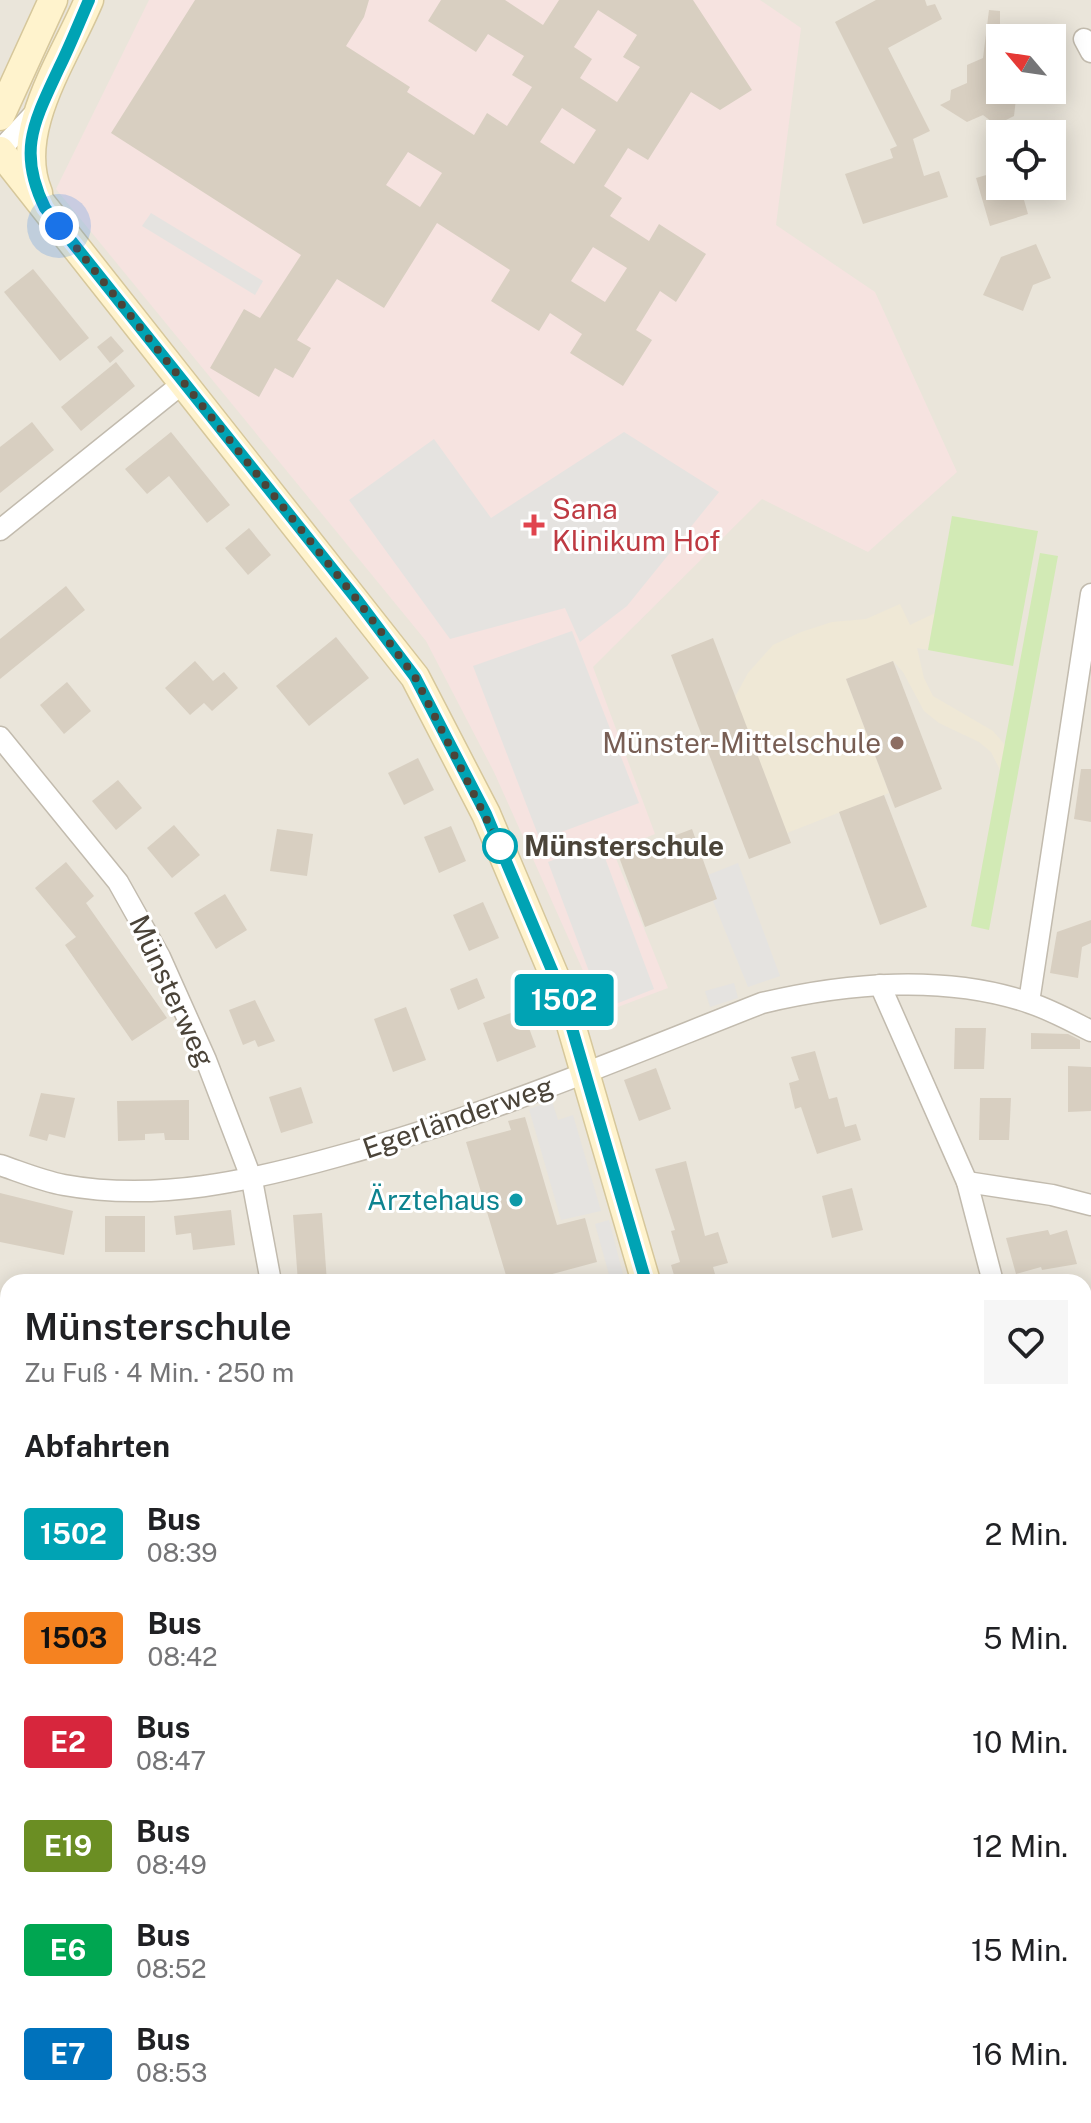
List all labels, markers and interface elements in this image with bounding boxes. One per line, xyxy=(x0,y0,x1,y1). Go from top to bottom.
north arrow xyxy=(986,24,1066,104)
map controls xyxy=(986,24,1066,200)
button: locate xyxy=(986,120,1066,200)
your location xyxy=(39,206,79,246)
place label: Sana Klinikum Hof xyxy=(552,492,720,557)
marker: Sana Klinikum Hof xyxy=(523,514,545,536)
place label: Münster-Mittelschule xyxy=(602,726,881,759)
marker: Münster-Mittelschule xyxy=(888,734,906,752)
marker: Münsterschule xyxy=(483,829,517,863)
place label: Münsterschule xyxy=(524,829,724,862)
street label: Münsterweg xyxy=(123,910,222,1072)
line badge: 1502 xyxy=(508,974,620,1026)
text: 1502 xyxy=(531,983,597,1016)
street label: Egerländerweg xyxy=(358,1068,557,1165)
place label: Ärztehaus xyxy=(367,1183,500,1216)
marker: Ärztehaus xyxy=(507,1191,525,1209)
button: heart xyxy=(984,1300,1068,1384)
text: Münsterschule xyxy=(24,1304,292,1349)
text: Zu Fuß · 4 Min. · 250 m xyxy=(24,1357,294,1388)
text: Abfahrten xyxy=(24,1428,170,1464)
text: Bus xyxy=(147,1501,201,1537)
text: 2 Min. xyxy=(985,1516,1068,1552)
text: 1502 xyxy=(40,1517,107,1550)
text: 08:39 xyxy=(147,1537,218,1568)
text: Bus xyxy=(147,1605,202,1641)
text: 5 Min. xyxy=(983,1620,1068,1656)
text: 1503 xyxy=(40,1621,107,1654)
text: 08:42 xyxy=(147,1641,218,1672)
text: Bus xyxy=(136,1709,190,1745)
text: 10 Min. xyxy=(972,1724,1068,1760)
text: E2 xyxy=(50,1725,86,1758)
text: 08:47 xyxy=(136,1745,206,1776)
text: Bus xyxy=(136,1813,190,1849)
text: 12 Min. xyxy=(972,1828,1068,1864)
text: E19 xyxy=(44,1829,92,1862)
text: 08:49 xyxy=(136,1849,207,1880)
text: Bus xyxy=(136,1917,190,1953)
text: 15 Min. xyxy=(971,1932,1068,1968)
text: E6 xyxy=(50,1933,86,1966)
text: 08:52 xyxy=(136,1953,207,1984)
text: Bus xyxy=(136,2021,190,2057)
text: 16 Min. xyxy=(972,2036,1068,2072)
text: E7 xyxy=(50,2037,86,2070)
text: 08:53 xyxy=(136,2057,207,2088)

